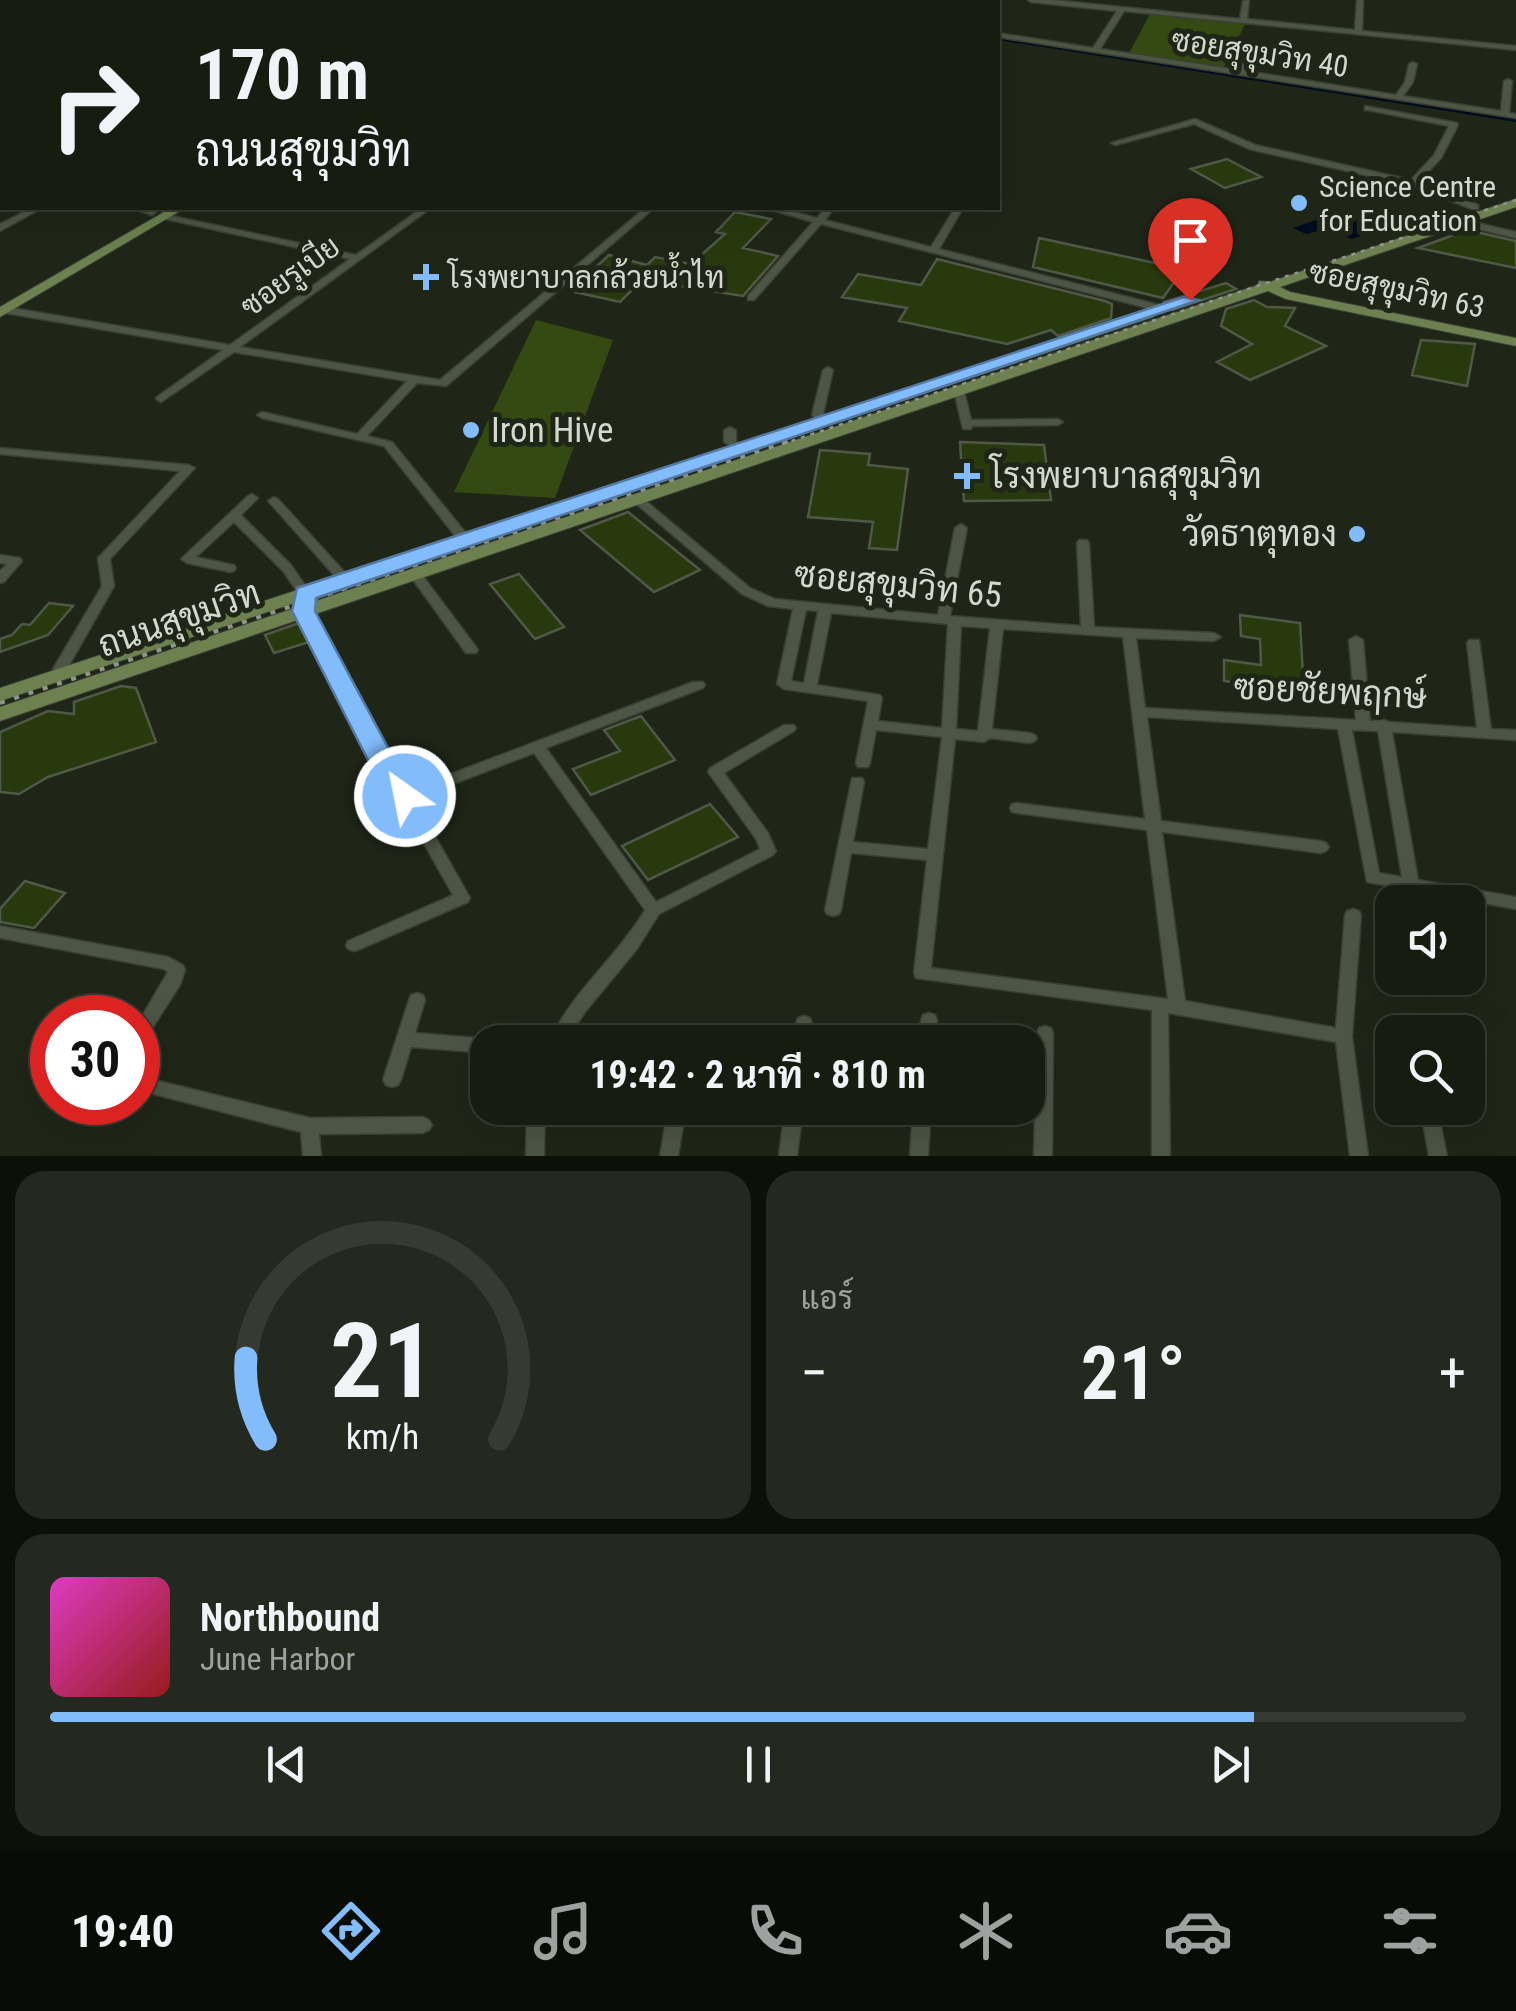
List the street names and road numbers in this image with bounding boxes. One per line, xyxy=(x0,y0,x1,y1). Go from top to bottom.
street label: ซอยสุขุมวิท 40 xyxy=(1169,22,1351,88)
street label: ซอยรูเบีย xyxy=(233,228,348,326)
street label: ซอยสุขุมวิท 63 xyxy=(1305,253,1488,329)
street label: ซอยสุขุมวิท 65 xyxy=(792,554,1004,619)
street label: ถนนสุขุมวิท xyxy=(93,572,266,669)
street label: ซอยชัยพฤกษ์ xyxy=(1233,663,1429,718)

